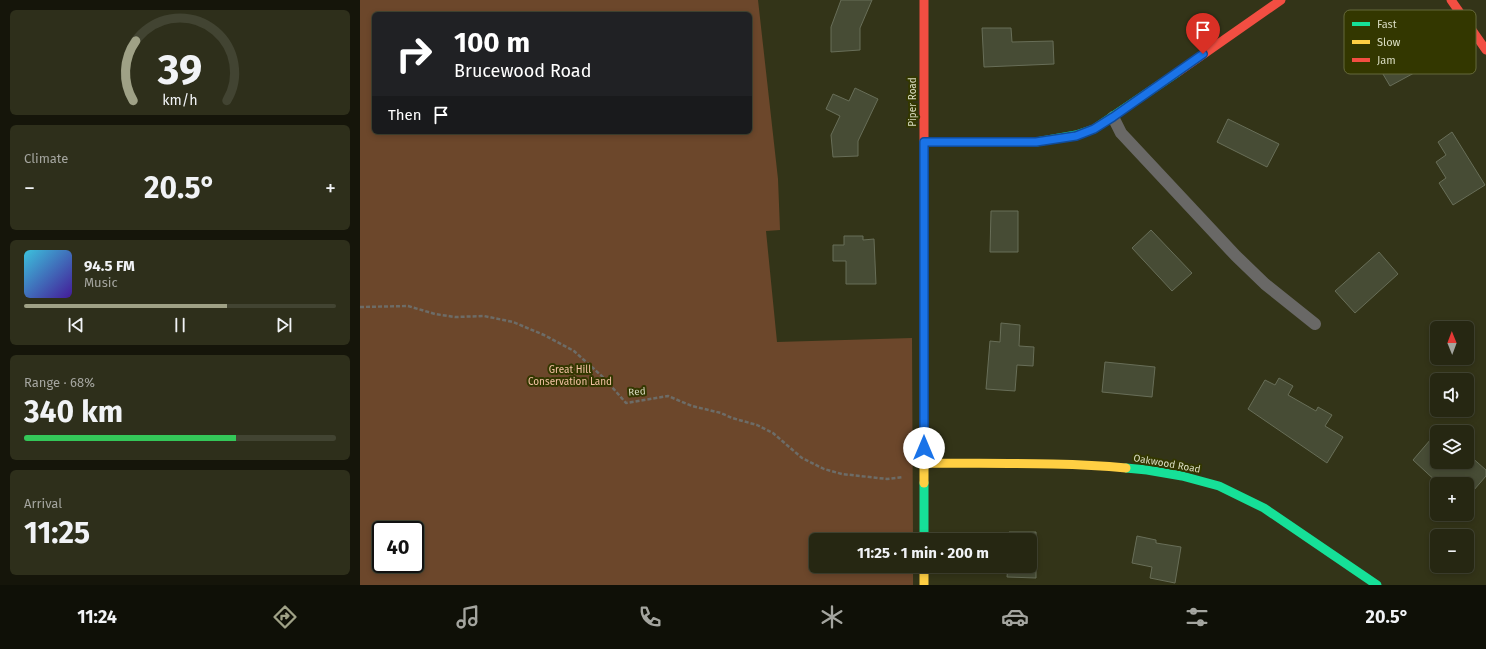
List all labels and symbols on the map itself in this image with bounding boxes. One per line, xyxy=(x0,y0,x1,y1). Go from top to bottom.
legend xyxy=(1344,10,1476,74)
pin xyxy=(1186,13,1220,54)
text: Fast xyxy=(1377,18,1397,31)
text: Slow xyxy=(1377,36,1401,49)
text: Jam xyxy=(1377,54,1396,67)
street label: Piper Road xyxy=(907,77,919,127)
north arrow xyxy=(1430,321,1474,365)
park label: Great Hill Conservation Land xyxy=(528,364,612,388)
street label: Red xyxy=(628,385,646,399)
position arrow xyxy=(903,427,945,469)
street label: Oakwood Road xyxy=(1133,452,1202,476)
speed limit sign: 40 xyxy=(372,521,424,573)

